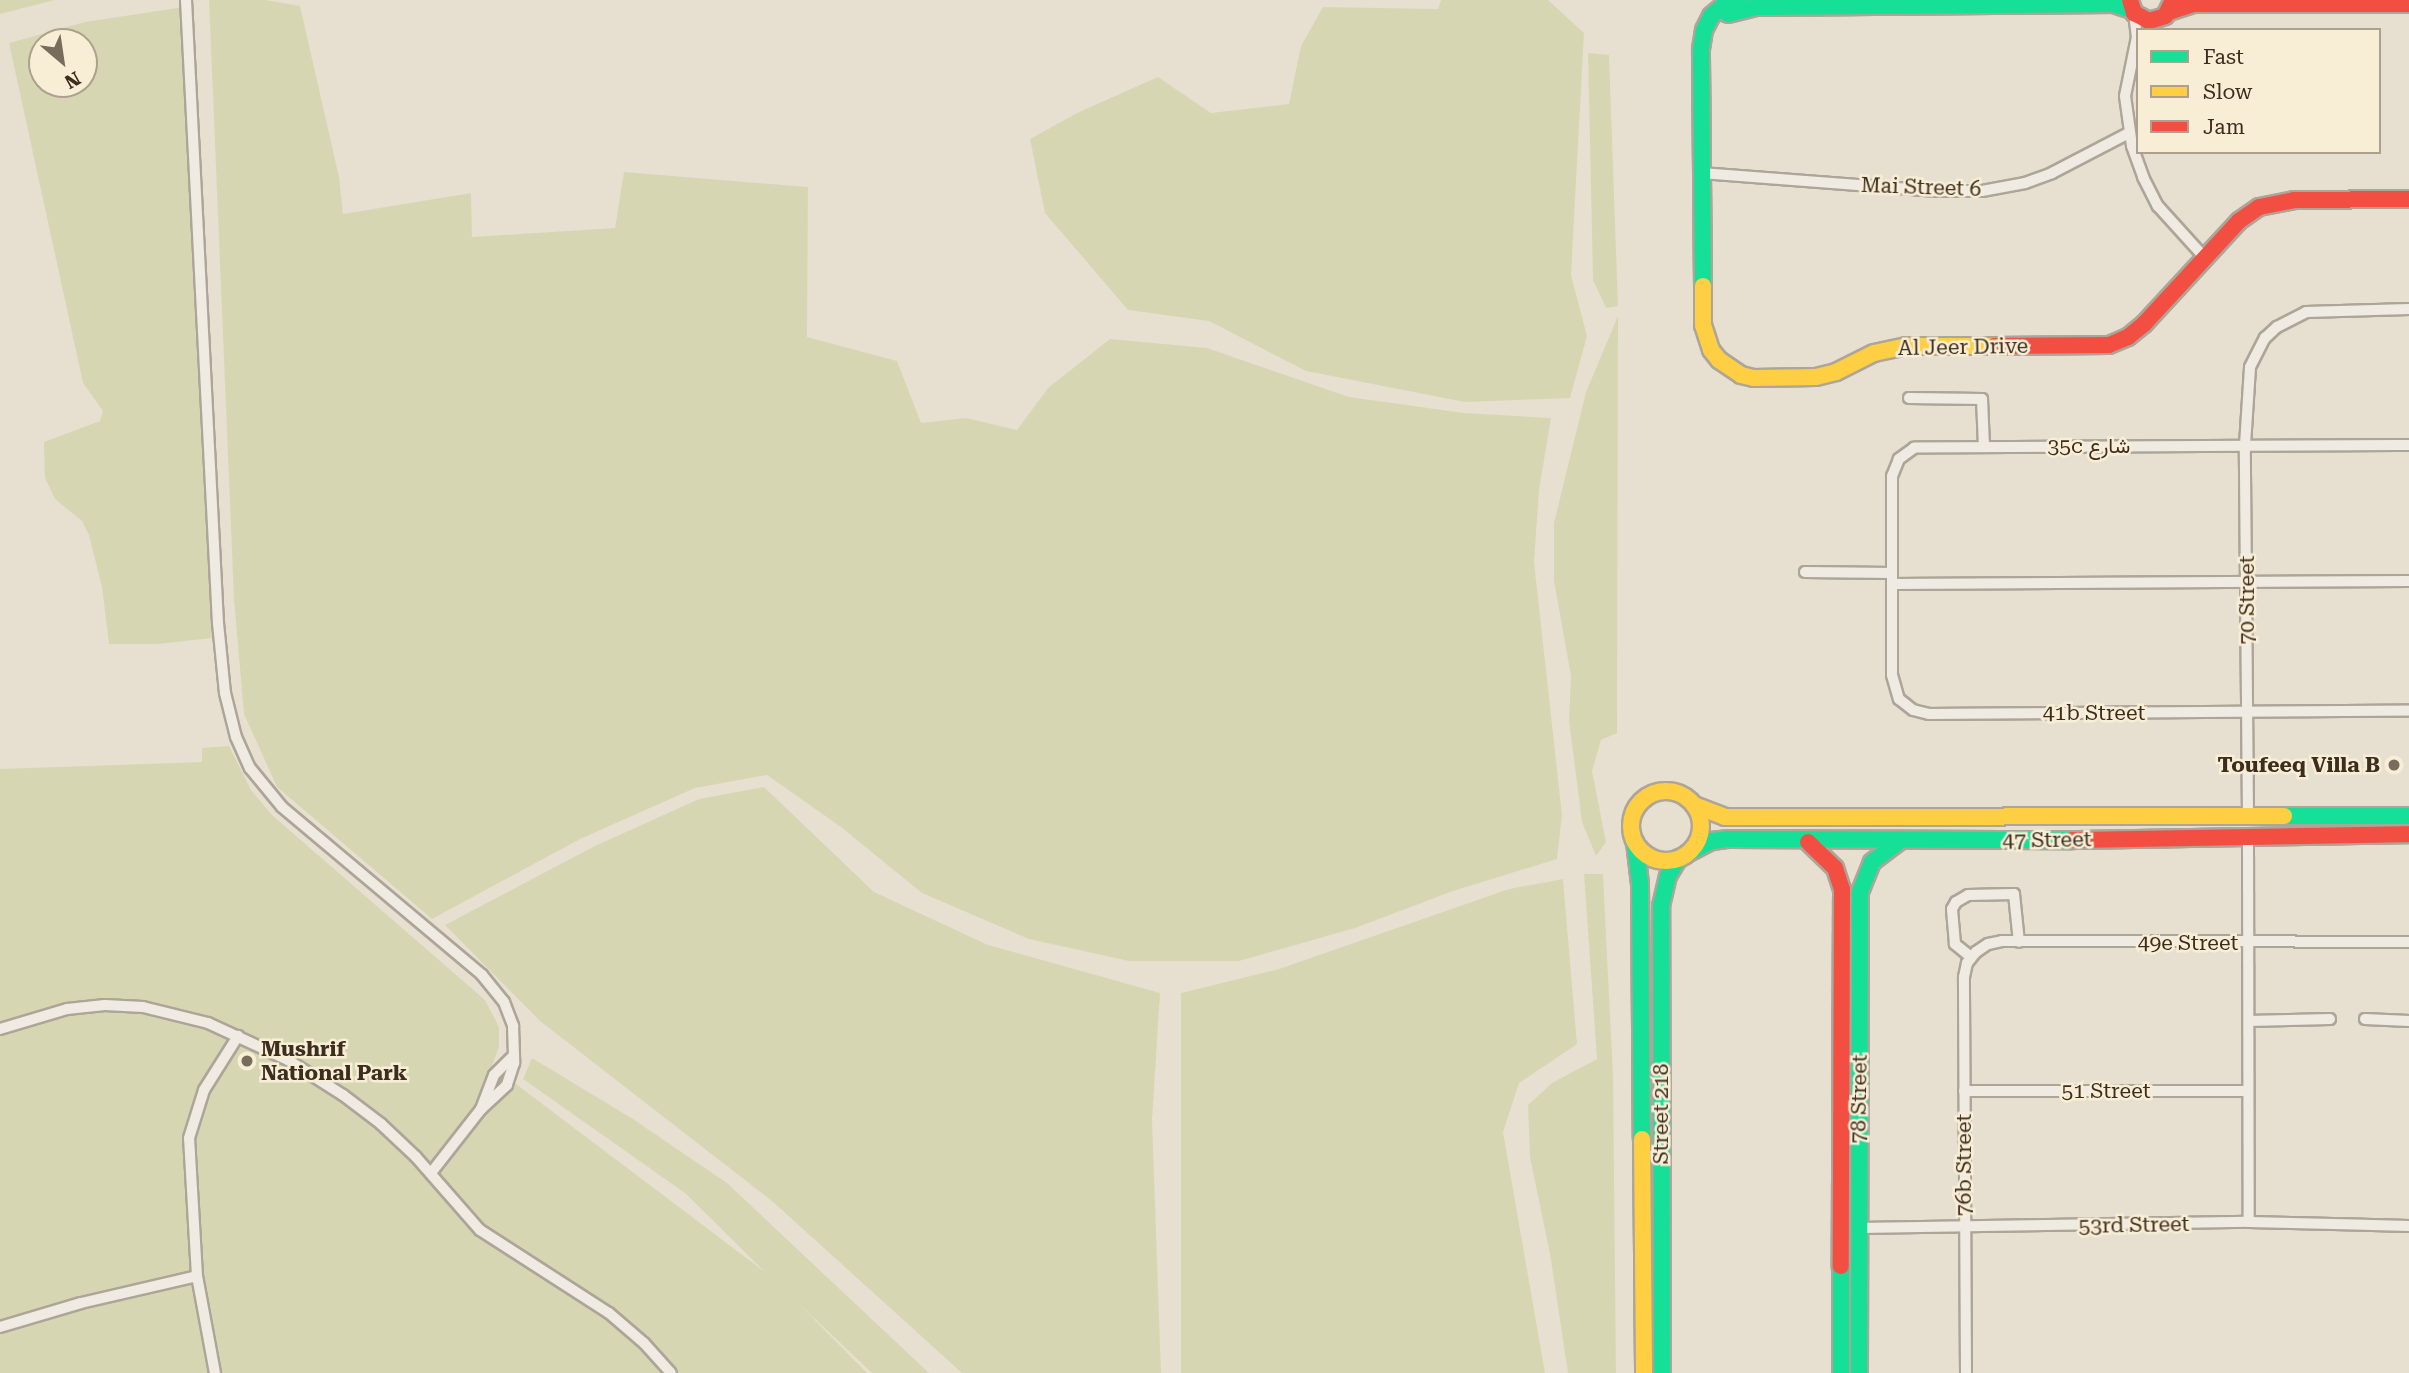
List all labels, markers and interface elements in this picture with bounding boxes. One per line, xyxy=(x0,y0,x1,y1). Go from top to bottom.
north arrow xyxy=(28,28,98,98)
legend xyxy=(2136,28,2381,154)
text: Fast xyxy=(2203,45,2244,69)
text: N xyxy=(60,66,84,94)
text: Slow xyxy=(2203,80,2252,104)
text: Jam xyxy=(2203,115,2245,139)
street label: Mai Street 6 xyxy=(1860,172,1982,202)
street label: Al Jeer Drive xyxy=(1898,333,2028,361)
street label: 35c شارع xyxy=(2048,433,2130,459)
street label: 70 Street xyxy=(2234,555,2260,645)
street label: 41b Street xyxy=(2043,700,2145,726)
place label: Toufeeq Villa B xyxy=(2218,752,2380,778)
marker: Toufeeq Villa B xyxy=(2386,757,2402,773)
street label: 47 Street xyxy=(2002,827,2092,853)
street label: 49e Street xyxy=(2138,930,2238,956)
place label: Mushrif National Park xyxy=(261,1036,407,1086)
marker: Mushrif National Park xyxy=(239,1053,255,1069)
street label: 78 Street xyxy=(1846,1054,1872,1144)
street label: Street 218 xyxy=(1648,1064,1674,1164)
street label: 51 Street xyxy=(2061,1078,2151,1104)
street label: 76b Street xyxy=(1951,1114,1977,1216)
street label: 53rd Street xyxy=(2078,1211,2190,1239)

